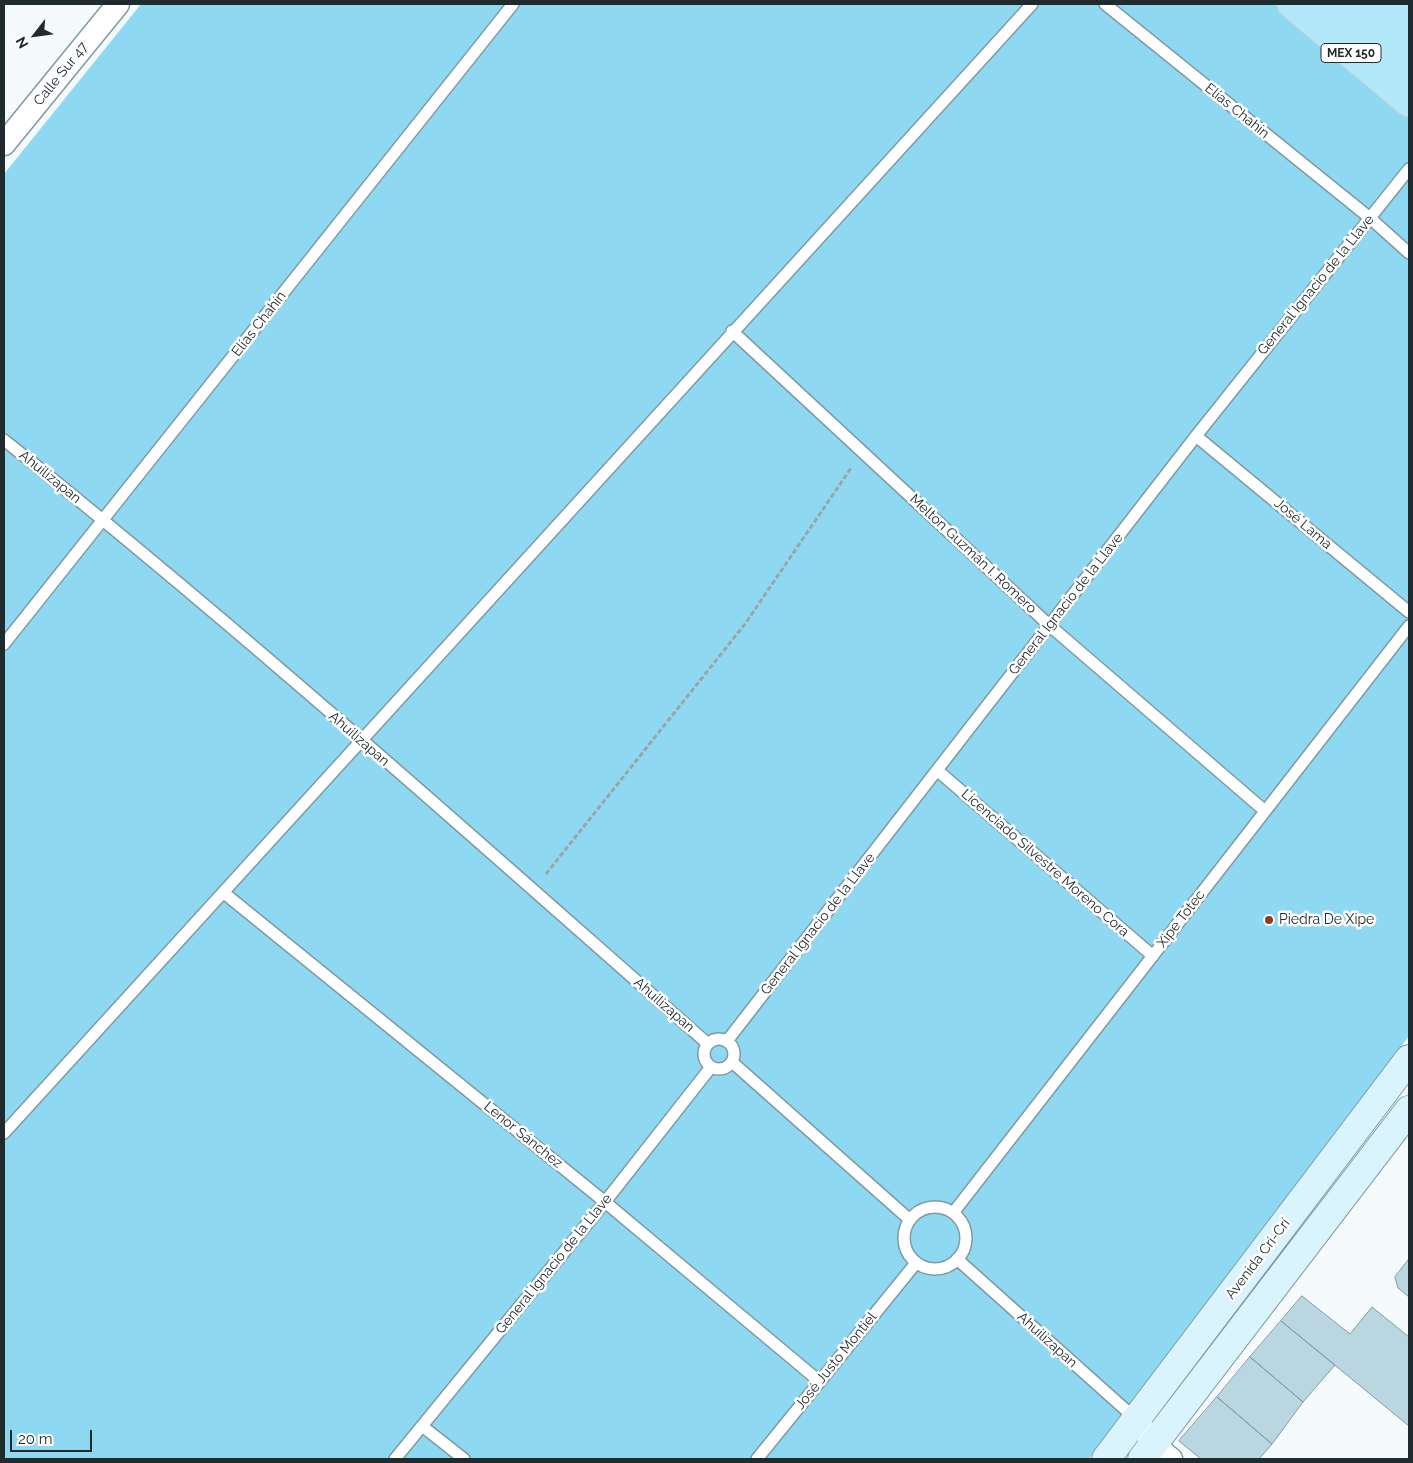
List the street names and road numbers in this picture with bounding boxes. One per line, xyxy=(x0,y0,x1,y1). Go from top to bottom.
street label: Calle Sur 47 xyxy=(30,39,92,109)
road number: MEX 150 xyxy=(1321,44,1381,62)
street label: Elías Chahín xyxy=(1201,80,1273,142)
street label: General Ignacio de la Llave xyxy=(1254,212,1378,358)
street label: Elías Chahín xyxy=(228,288,290,360)
street label: Ahuilizapan xyxy=(16,447,84,507)
street label: Melton Guzmán I. Romero xyxy=(906,491,1040,617)
street label: José Lama xyxy=(1271,495,1335,553)
street label: General Ignacio de la Llave xyxy=(1005,530,1127,678)
street label: Ahuilizapan xyxy=(325,708,393,770)
street label: Licenciado Silvestre Moreno Cora xyxy=(958,786,1132,940)
street label: General Ignacio de la Llave xyxy=(757,850,879,998)
street label: Xipe Totec xyxy=(1153,887,1209,951)
street label: Ahuilizapan xyxy=(630,974,698,1036)
street label: Lenor Sánchez xyxy=(480,1098,566,1172)
street label: General Ignacio de la Llave xyxy=(492,1191,616,1337)
street label: Avenida Cri-Crí xyxy=(1222,1215,1294,1303)
street label: José Justo Montiel xyxy=(792,1309,880,1413)
street label: Ahuilizapan xyxy=(1014,1309,1080,1371)

